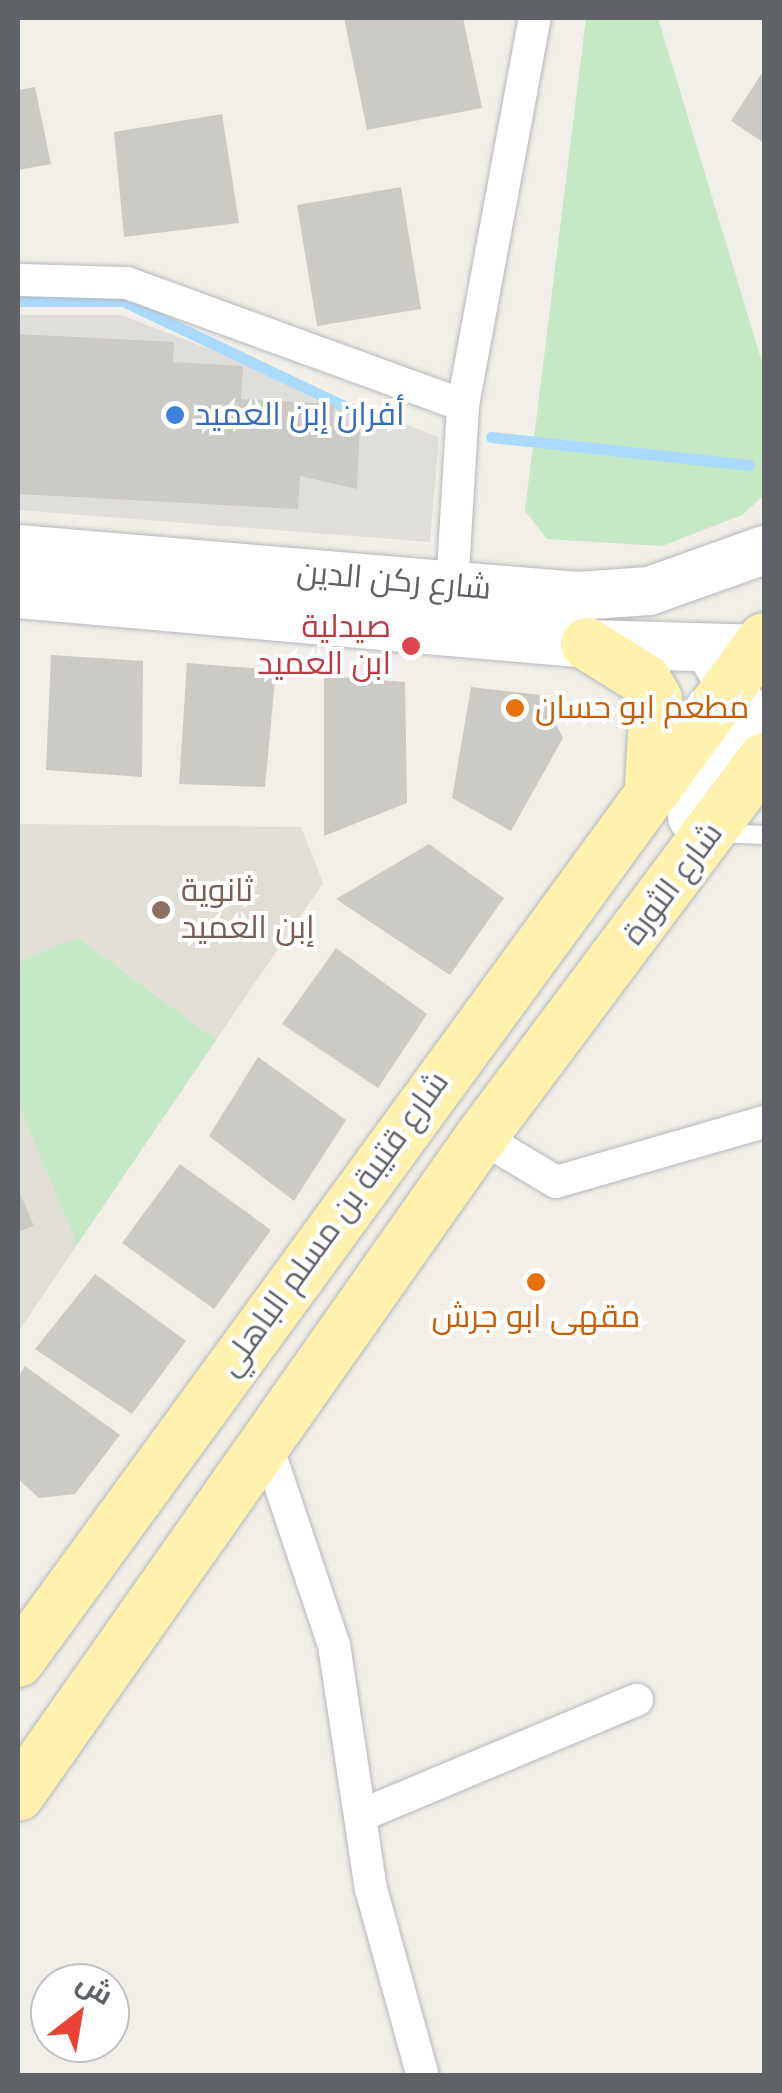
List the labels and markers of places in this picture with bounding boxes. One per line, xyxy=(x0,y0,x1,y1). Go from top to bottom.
place label: أفران إبن العميد xyxy=(195,396,405,434)
marker: أفران إبن العميد xyxy=(164,404,186,426)
place label: صيدلية ابن العميد xyxy=(257,609,391,684)
marker: صيدلية ابن العميد xyxy=(400,635,422,657)
place label: مطعم ابو حسان xyxy=(535,689,749,727)
marker: مطعم ابو حسان xyxy=(504,697,526,719)
place label: ثانوية إبن العميد xyxy=(181,873,315,948)
marker: ثانوية إبن العميد xyxy=(150,899,172,921)
marker: مقهى ابو جرش xyxy=(525,1271,547,1293)
place label: مقهى ابو جرش xyxy=(432,1298,640,1336)

